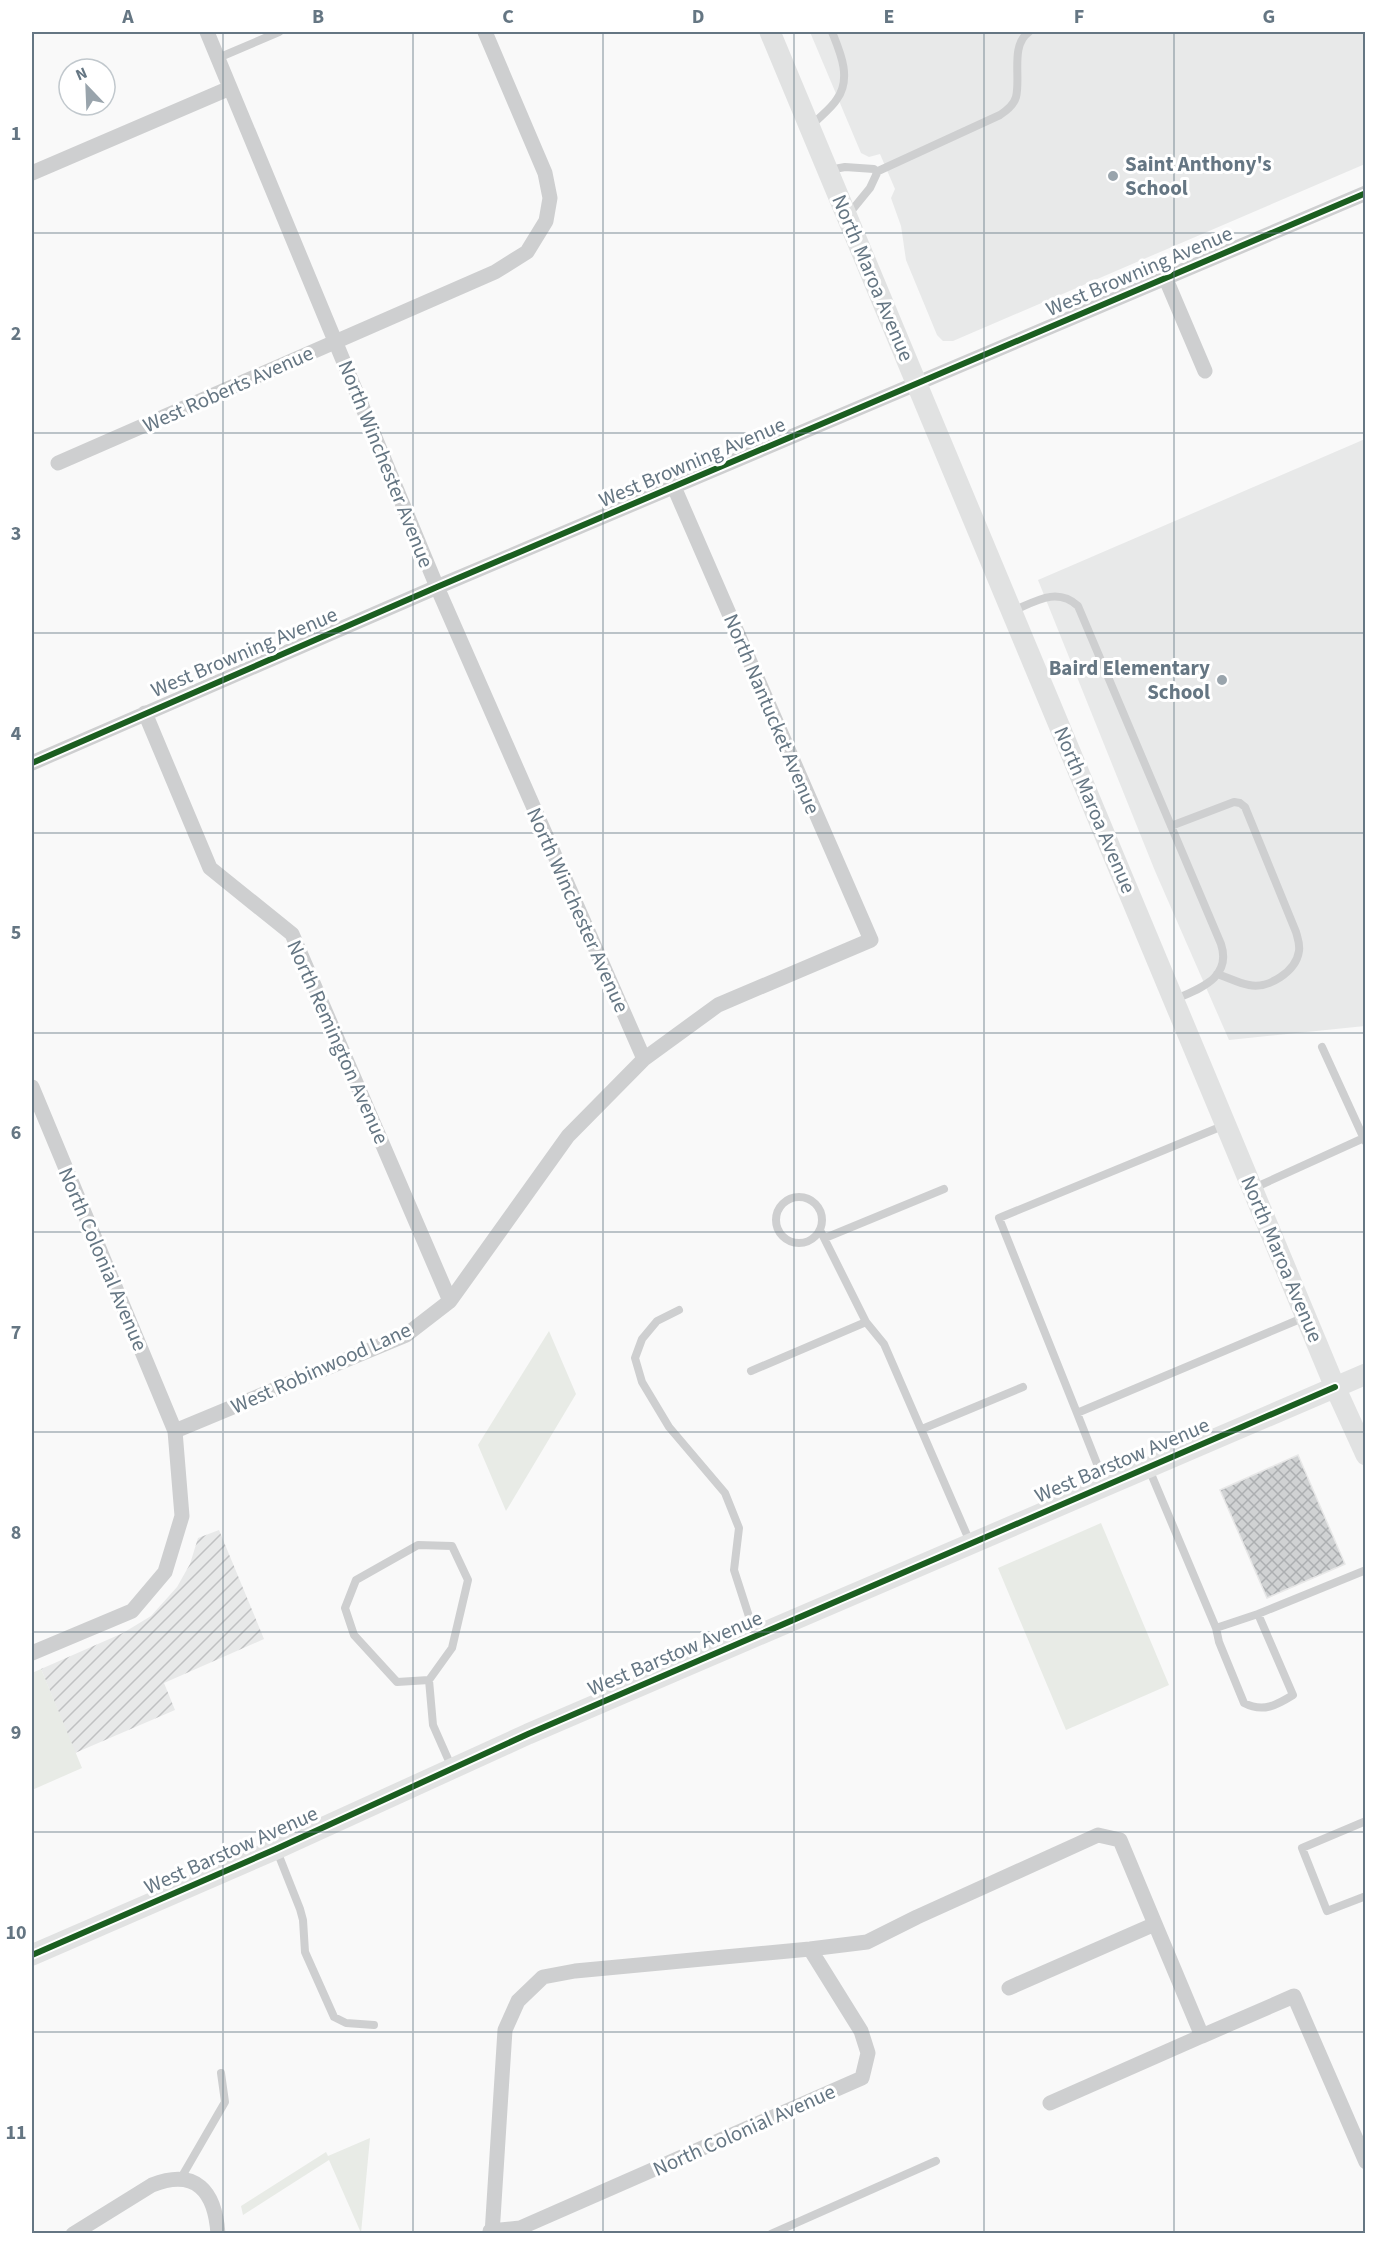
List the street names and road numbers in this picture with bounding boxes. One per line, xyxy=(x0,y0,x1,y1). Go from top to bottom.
street label: North Maroa Avenue xyxy=(824,190,922,366)
street label: West Browning Avenue xyxy=(1041,218,1237,324)
street label: West Roberts Avenue xyxy=(138,338,318,440)
street label: North Winchester Avenue xyxy=(331,356,441,572)
street label: West Browning Avenue xyxy=(594,409,790,515)
street label: West Browning Avenue xyxy=(146,599,342,705)
street label: North Nantucket Avenue xyxy=(716,609,828,819)
street label: North Maroa Avenue xyxy=(1046,722,1144,898)
street label: North Winchester Avenue xyxy=(519,803,637,1017)
street label: North Remington Avenue xyxy=(279,935,397,1149)
street label: North Colonial Avenue xyxy=(51,1163,155,1355)
street label: North Maroa Avenue xyxy=(1233,1171,1331,1347)
street label: West Robinwood Lane xyxy=(226,1315,416,1421)
street label: West Barstow Avenue xyxy=(1030,1410,1214,1510)
street label: West Barstow Avenue xyxy=(583,1603,767,1703)
street label: West Barstow Avenue xyxy=(139,1798,323,1902)
street label: North Colonial Avenue xyxy=(648,2076,840,2184)

